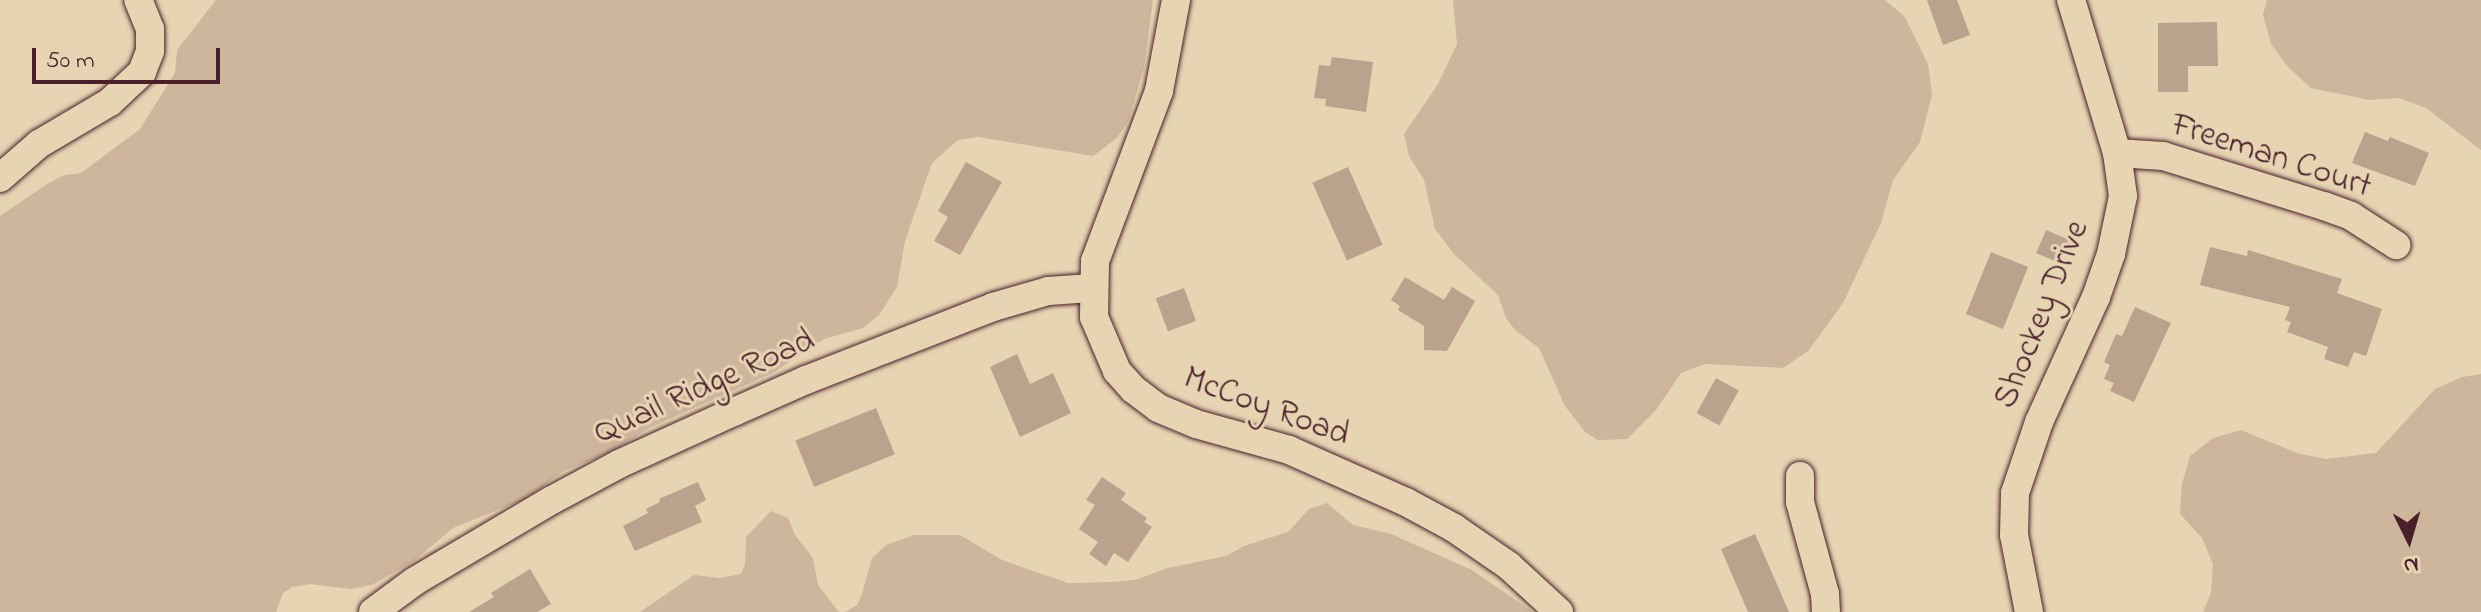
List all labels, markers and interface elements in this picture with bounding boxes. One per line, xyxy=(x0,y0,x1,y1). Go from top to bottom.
scale bar xyxy=(36,32,224,82)
text: 50 m xyxy=(46,44,95,79)
street label: Freeman Court xyxy=(2166,105,2376,209)
street label: Shockey Drive xyxy=(1987,215,2099,415)
street label: Quail Ridge Road xyxy=(588,321,822,455)
street label: McCoy Road xyxy=(1178,359,1354,457)
north arrow xyxy=(2369,500,2449,580)
text: N xyxy=(2402,547,2420,580)

